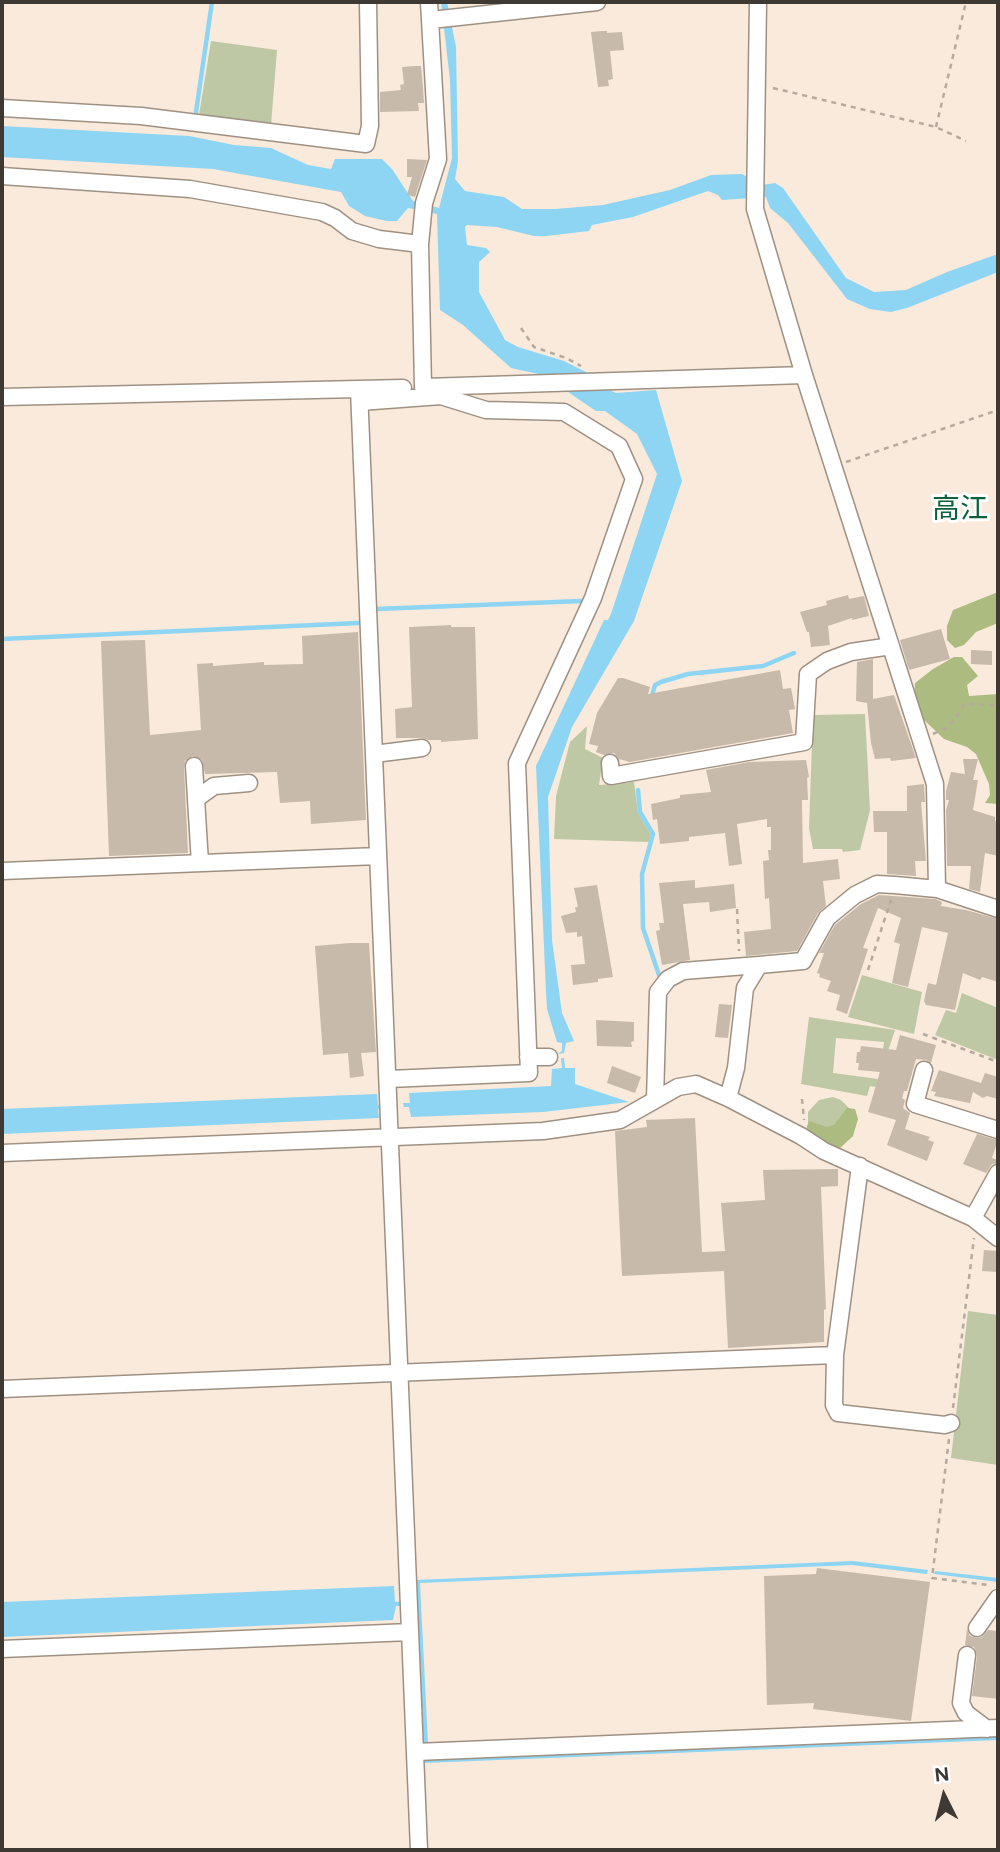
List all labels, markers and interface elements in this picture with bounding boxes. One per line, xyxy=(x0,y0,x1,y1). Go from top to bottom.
district label: 高江 xyxy=(932,493,988,527)
north arrow xyxy=(909,1761,979,1831)
text: N xyxy=(933,1762,950,1787)

